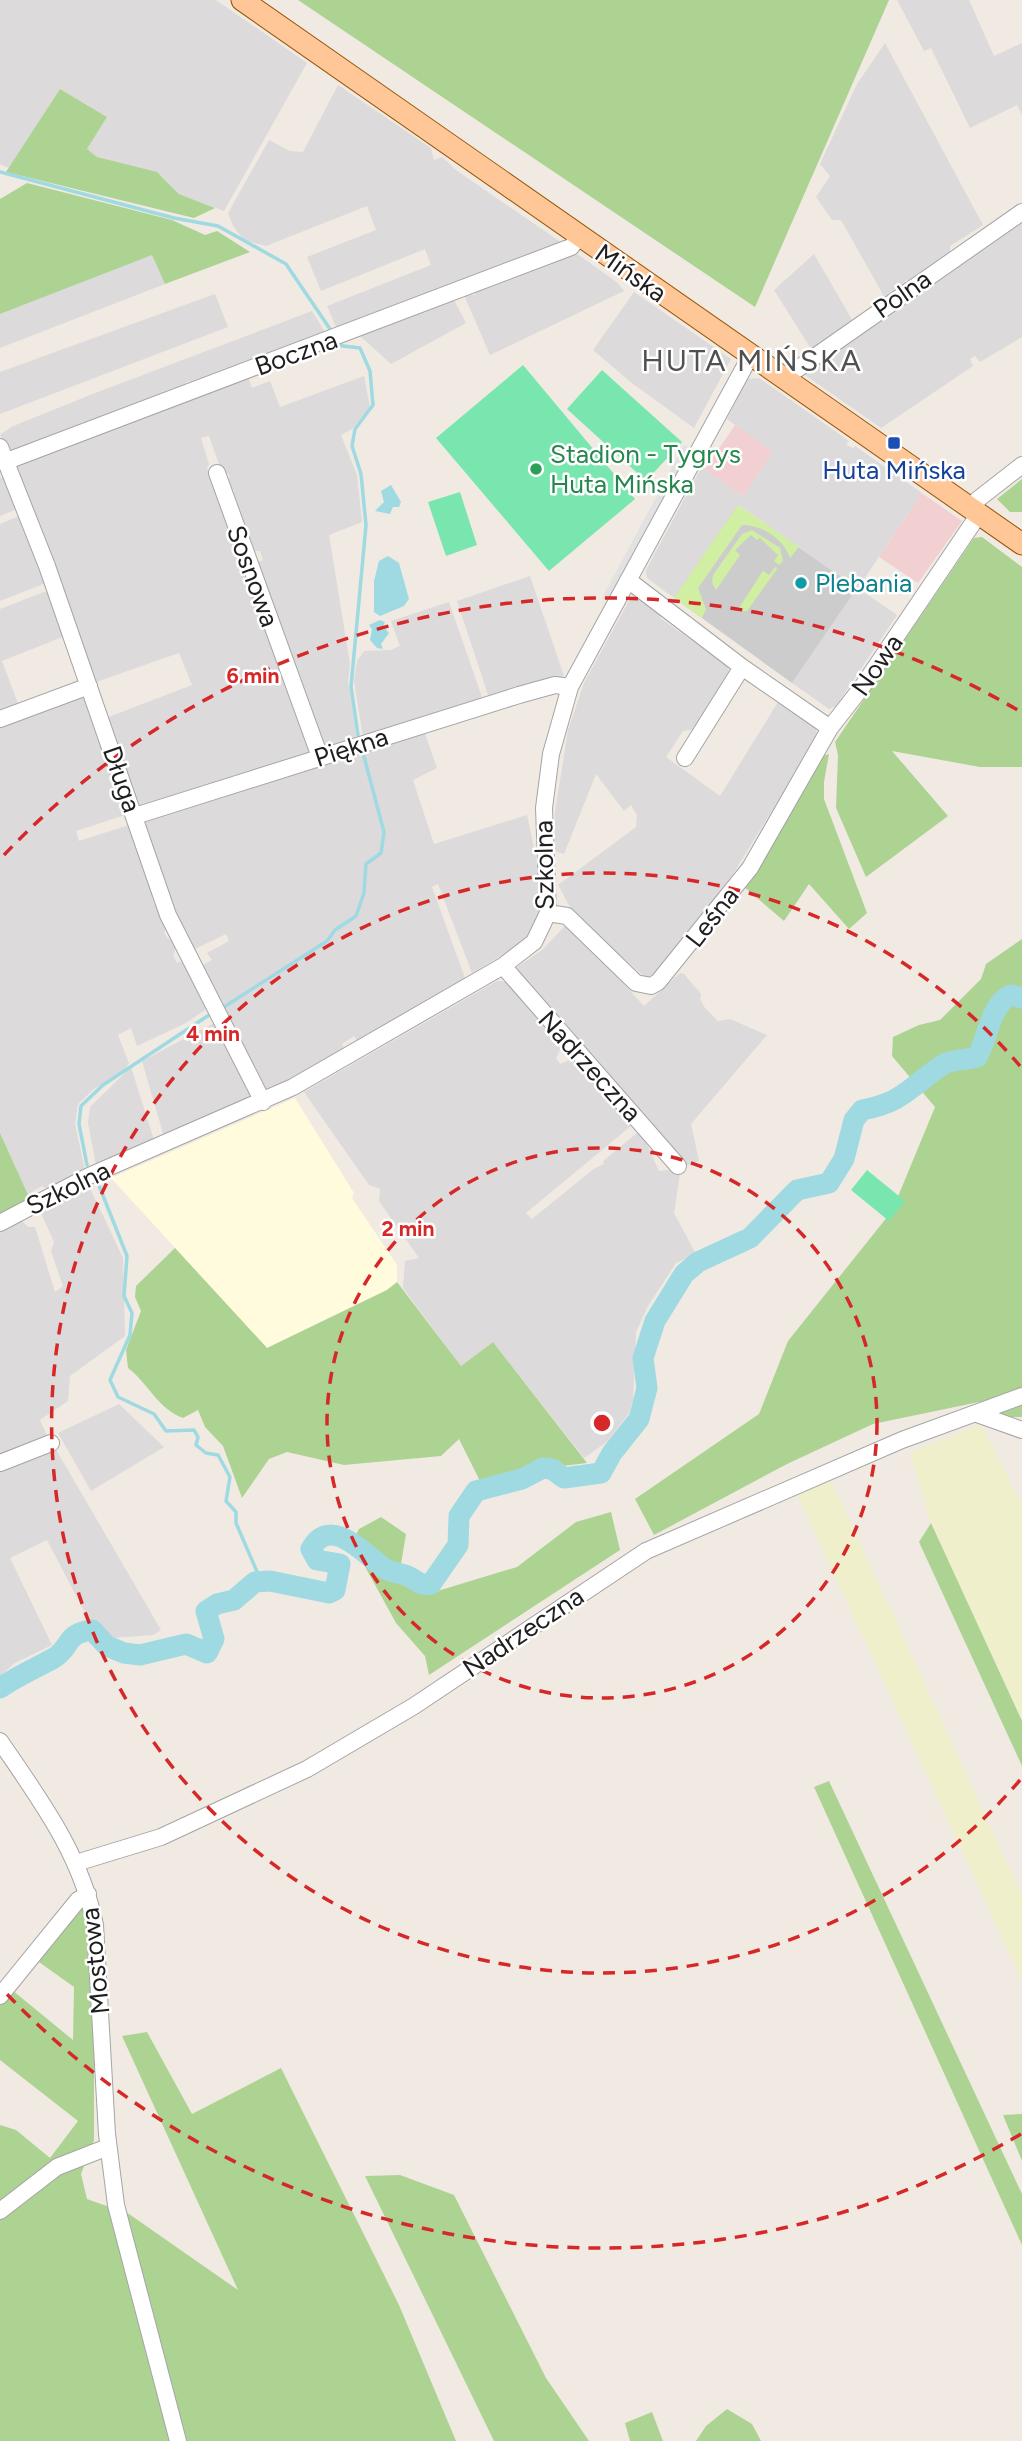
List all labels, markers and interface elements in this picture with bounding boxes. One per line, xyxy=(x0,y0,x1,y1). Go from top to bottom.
street label: Mińska xyxy=(589,237,673,309)
street label: Polna xyxy=(867,263,937,325)
street label: Boczna xyxy=(250,323,342,383)
district label: HUTA MIŃSKA xyxy=(641,342,863,379)
marker: Huta Mińska xyxy=(886,435,902,451)
place label: Stadion - Tygrys Huta Mińska xyxy=(550,438,741,500)
place label: Huta Mińska xyxy=(822,454,966,486)
marker: Stadion - Tygrys Huta Mińska xyxy=(528,461,544,477)
street label: Sosnowa xyxy=(220,521,286,631)
place label: Plebania xyxy=(815,567,912,599)
marker: Plebania xyxy=(793,575,809,591)
street label: Nowa xyxy=(844,628,910,702)
text: 6 min xyxy=(227,663,279,688)
street label: Piękna xyxy=(310,720,392,774)
street label: Długa xyxy=(96,742,148,816)
street label: Szkolna xyxy=(527,820,561,910)
street label: Leśna xyxy=(679,880,745,954)
street label: Nadrzeczna xyxy=(532,1004,648,1128)
text: 4 min xyxy=(186,1021,240,1046)
street label: Szkolna xyxy=(21,1154,115,1222)
text: 2 min xyxy=(382,1216,434,1241)
centre of rings xyxy=(590,1411,614,1435)
street label: Nadrzeczna xyxy=(456,1580,590,1684)
street label: Mostowa xyxy=(73,1906,117,2016)

